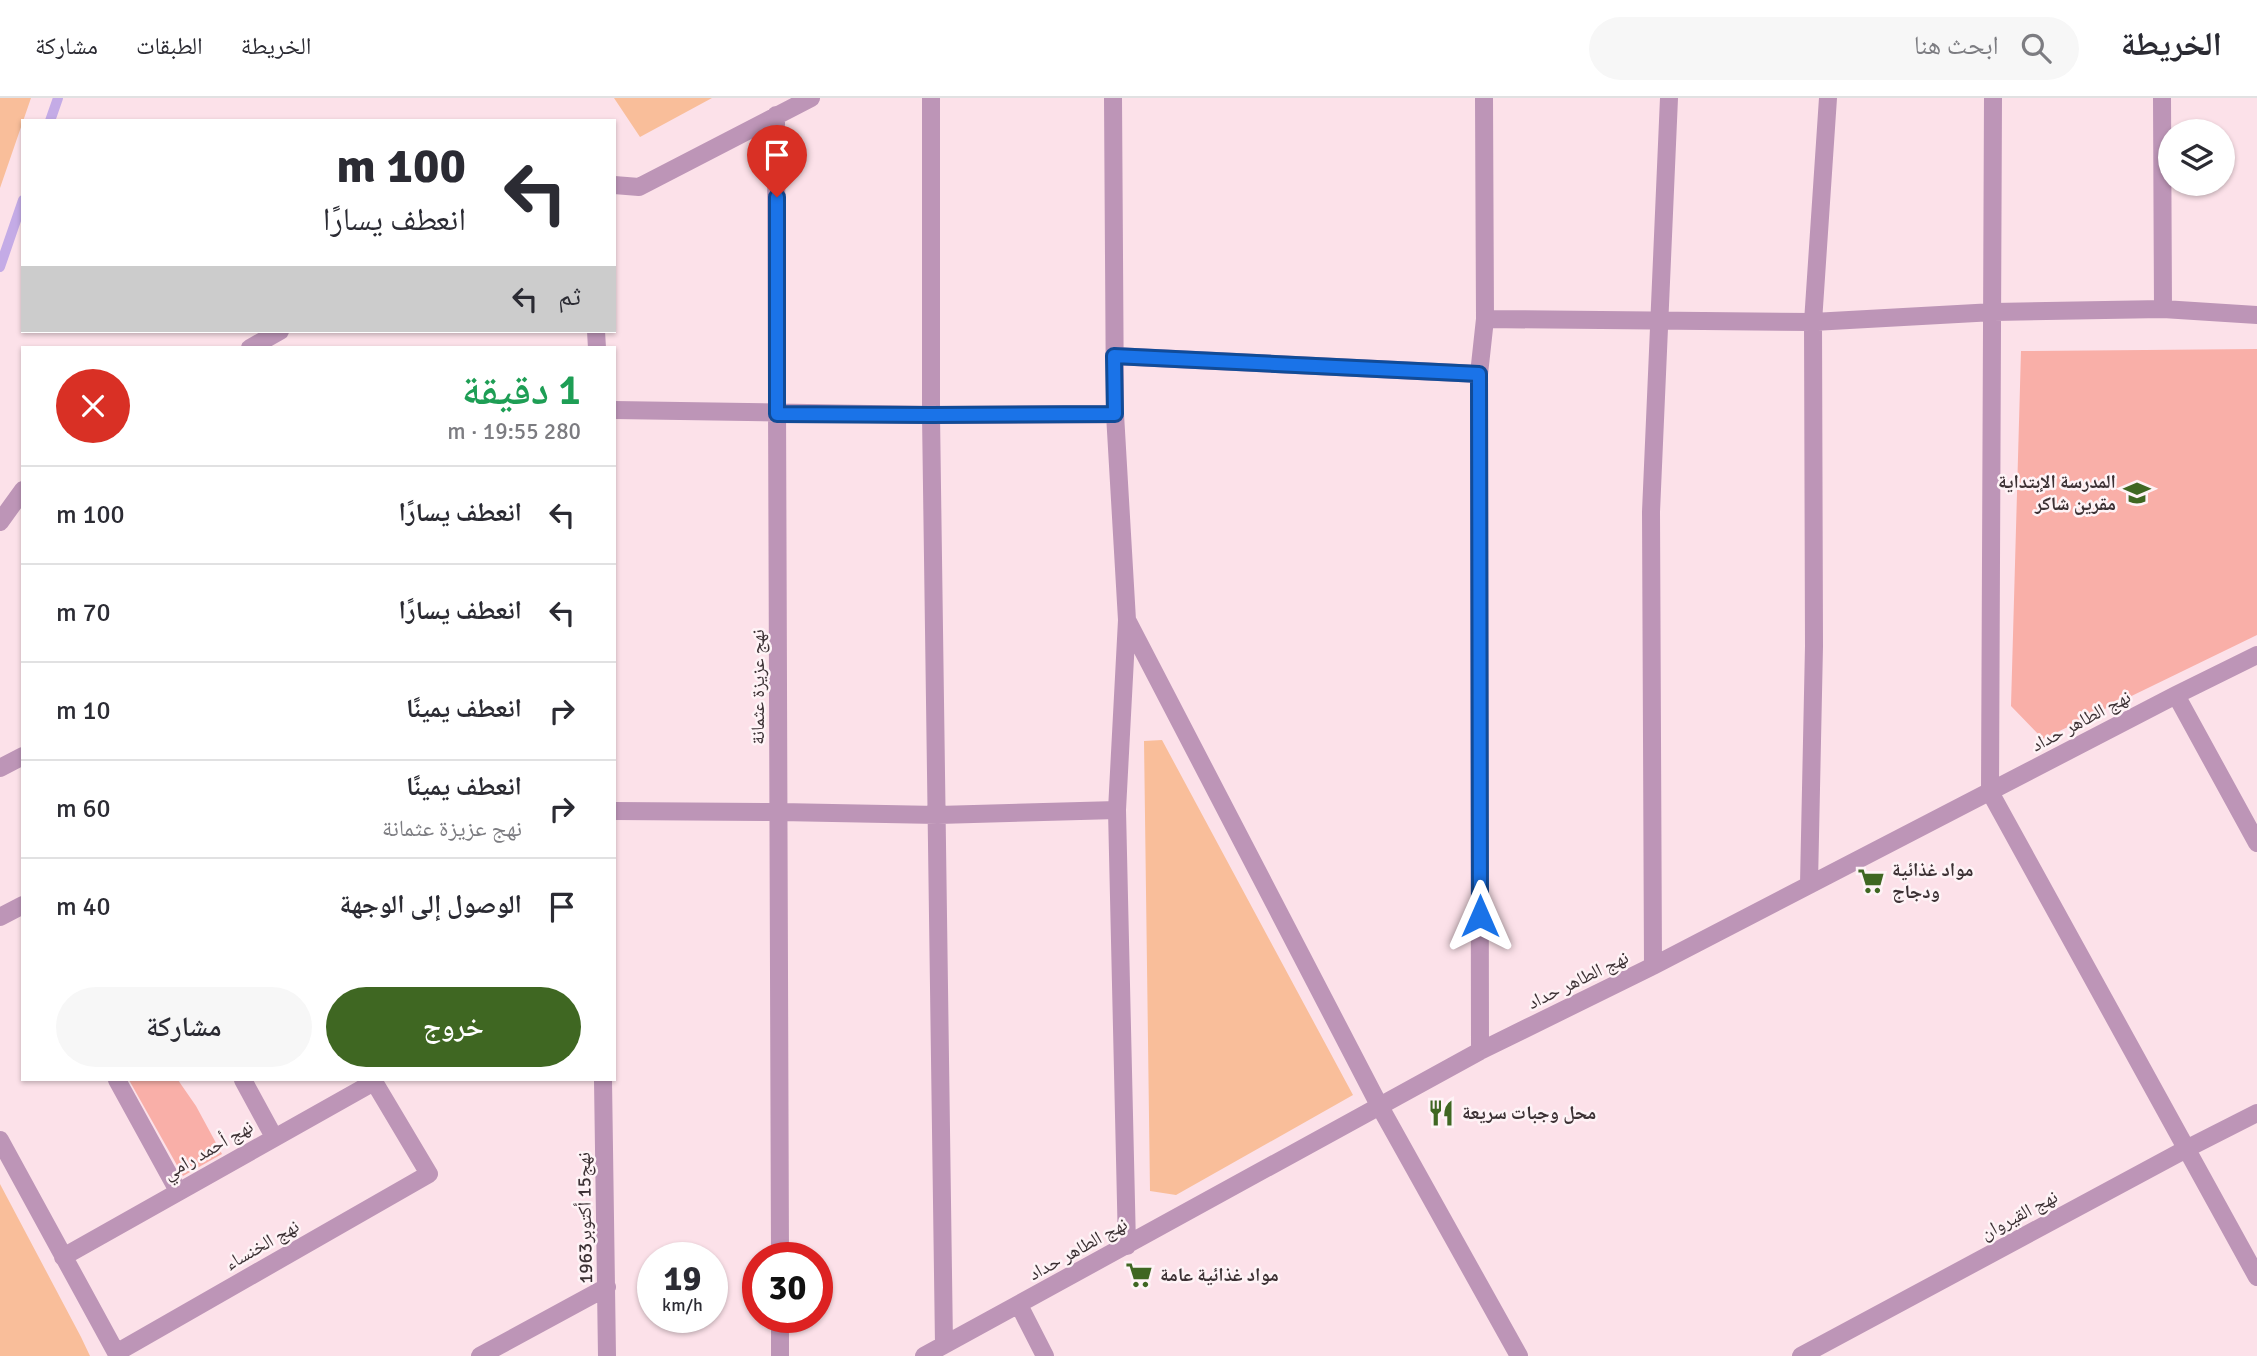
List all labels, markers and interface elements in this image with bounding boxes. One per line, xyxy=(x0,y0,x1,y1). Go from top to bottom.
search box xyxy=(1589,17,2079,80)
text: الخريطة xyxy=(2121,24,2222,65)
icon: search xyxy=(2017,29,2055,67)
text: ابحث هنا xyxy=(1914,30,1999,62)
text: مشاركة xyxy=(35,31,98,61)
text: الطبقات xyxy=(136,31,203,61)
text: الخريطة xyxy=(241,31,311,61)
map controls xyxy=(2158,119,2235,196)
button: layers xyxy=(2158,119,2235,196)
pin xyxy=(747,125,807,197)
text: 100 m xyxy=(336,136,466,196)
icon: arrive xyxy=(758,136,796,174)
icon: left xyxy=(490,147,581,238)
text: انعطف يسارًا xyxy=(323,200,466,239)
icon: left xyxy=(506,280,544,318)
text: ثم xyxy=(558,281,581,313)
text: 1 دقيقة xyxy=(462,365,581,416)
button: close xyxy=(56,369,130,443)
text: 280 m · 19:55 xyxy=(447,417,581,446)
place label: المدرسة الإبتداية مقرين شاكر xyxy=(1998,470,2116,516)
school or university icon: المدرسة الإبتداية مقرين شاكر xyxy=(2122,478,2152,508)
icon: left xyxy=(543,496,581,534)
text: انعطف يسارًا xyxy=(398,497,522,529)
text: 100 m xyxy=(56,499,125,531)
icon: left xyxy=(543,594,581,632)
text: انعطف يسارًا xyxy=(398,595,522,627)
text: 70 m xyxy=(56,597,111,629)
street label: نهج عزيزة عثمانة xyxy=(746,629,770,745)
street label: نهج الطاهر حداد xyxy=(2027,685,2135,757)
icon: right xyxy=(543,692,581,730)
text: انعطف يمينًا xyxy=(406,693,522,725)
text: 10 m xyxy=(56,695,111,727)
text: انعطف يمينًا xyxy=(406,771,522,803)
icon: right xyxy=(543,790,581,828)
text: 60 m xyxy=(56,793,111,825)
text: نهج عزيزة عثمانة xyxy=(382,814,522,843)
place label: مواد غذائية ودجاج xyxy=(1892,858,1973,904)
supermarket icon: مواد غذائية ودجاج xyxy=(1856,866,1886,896)
position arrow xyxy=(1443,879,1517,953)
icon: arrive xyxy=(543,888,581,926)
text: الوصول إلى الوجهة xyxy=(340,889,522,921)
text: 40 m xyxy=(56,891,111,923)
street label: نهج الطاهر حداد xyxy=(1523,945,1633,1015)
button: مشاركة xyxy=(56,987,312,1067)
button: خروج xyxy=(326,987,581,1067)
restaurant icon: محل وجبات سريعة xyxy=(1426,1098,1456,1128)
place label: محل وجبات سريعة xyxy=(1462,1101,1596,1125)
street label: نهج أحمد رامي xyxy=(158,1114,259,1188)
street label: نهج15 أكتوبر1963 xyxy=(572,1152,598,1284)
street label: نهج القيروان xyxy=(1976,1185,2062,1245)
street label: نهج الطاهر حداد xyxy=(1024,1212,1132,1286)
street label: نهج الخنساء xyxy=(221,1214,303,1276)
speed limit sign: 30 xyxy=(742,1242,833,1333)
text: 19 xyxy=(664,1257,701,1300)
supermarket icon: مواد غذائية عامة xyxy=(1124,1260,1154,1290)
place label: مواد غذائية عامة xyxy=(1160,1263,1279,1287)
text: km/h xyxy=(662,1294,703,1316)

